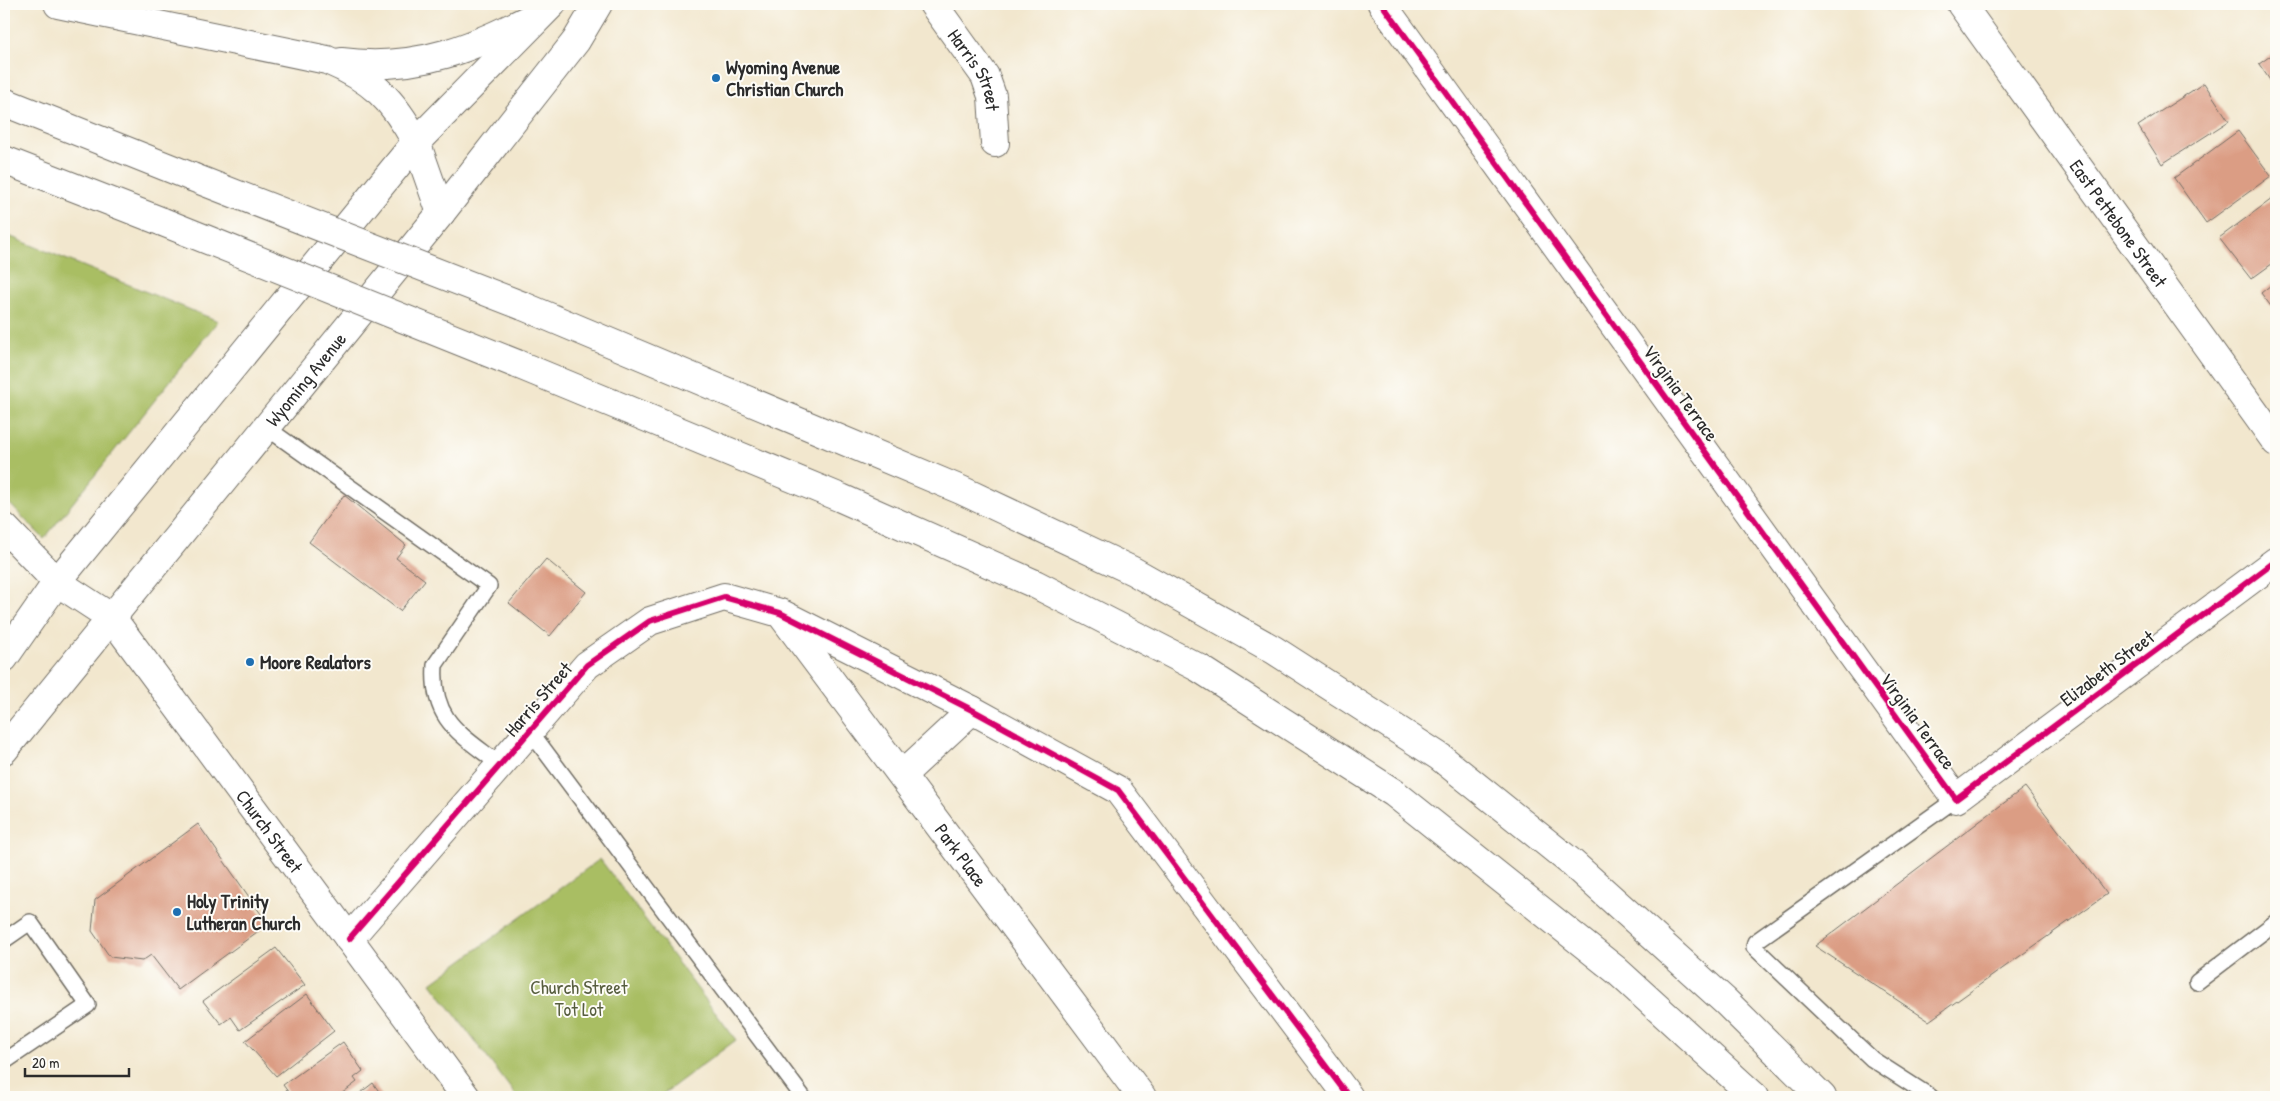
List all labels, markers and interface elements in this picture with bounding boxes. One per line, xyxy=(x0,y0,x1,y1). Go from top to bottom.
street label: Harris Street xyxy=(942,23,1006,112)
place label: Wyoming Avenue Christian Church xyxy=(726,54,843,102)
marker: Wyoming Avenue Christian Church xyxy=(710,72,722,84)
street label: East Pettebone Street xyxy=(2064,154,2174,293)
street label: Wyoming Avenue xyxy=(260,326,352,432)
street label: Virginia Terrace xyxy=(1637,340,1725,447)
street label: Elizabeth Street xyxy=(2055,624,2160,712)
place label: Moore Realators xyxy=(260,649,372,675)
marker: Moore Realators xyxy=(244,656,256,668)
street label: Harris Street xyxy=(498,656,578,742)
street label: Virginia Terrace xyxy=(1874,668,1962,775)
street label: Church Street xyxy=(230,784,309,878)
street label: Park Place xyxy=(929,818,994,892)
place label: Holy Trinity Lutheran Church xyxy=(187,888,300,936)
marker: Holy Trinity Lutheran Church xyxy=(171,906,183,918)
park label: Church Street Tot Lot xyxy=(530,974,628,1022)
scale bar xyxy=(25,1046,129,1078)
text: 20 m xyxy=(32,1052,59,1073)

